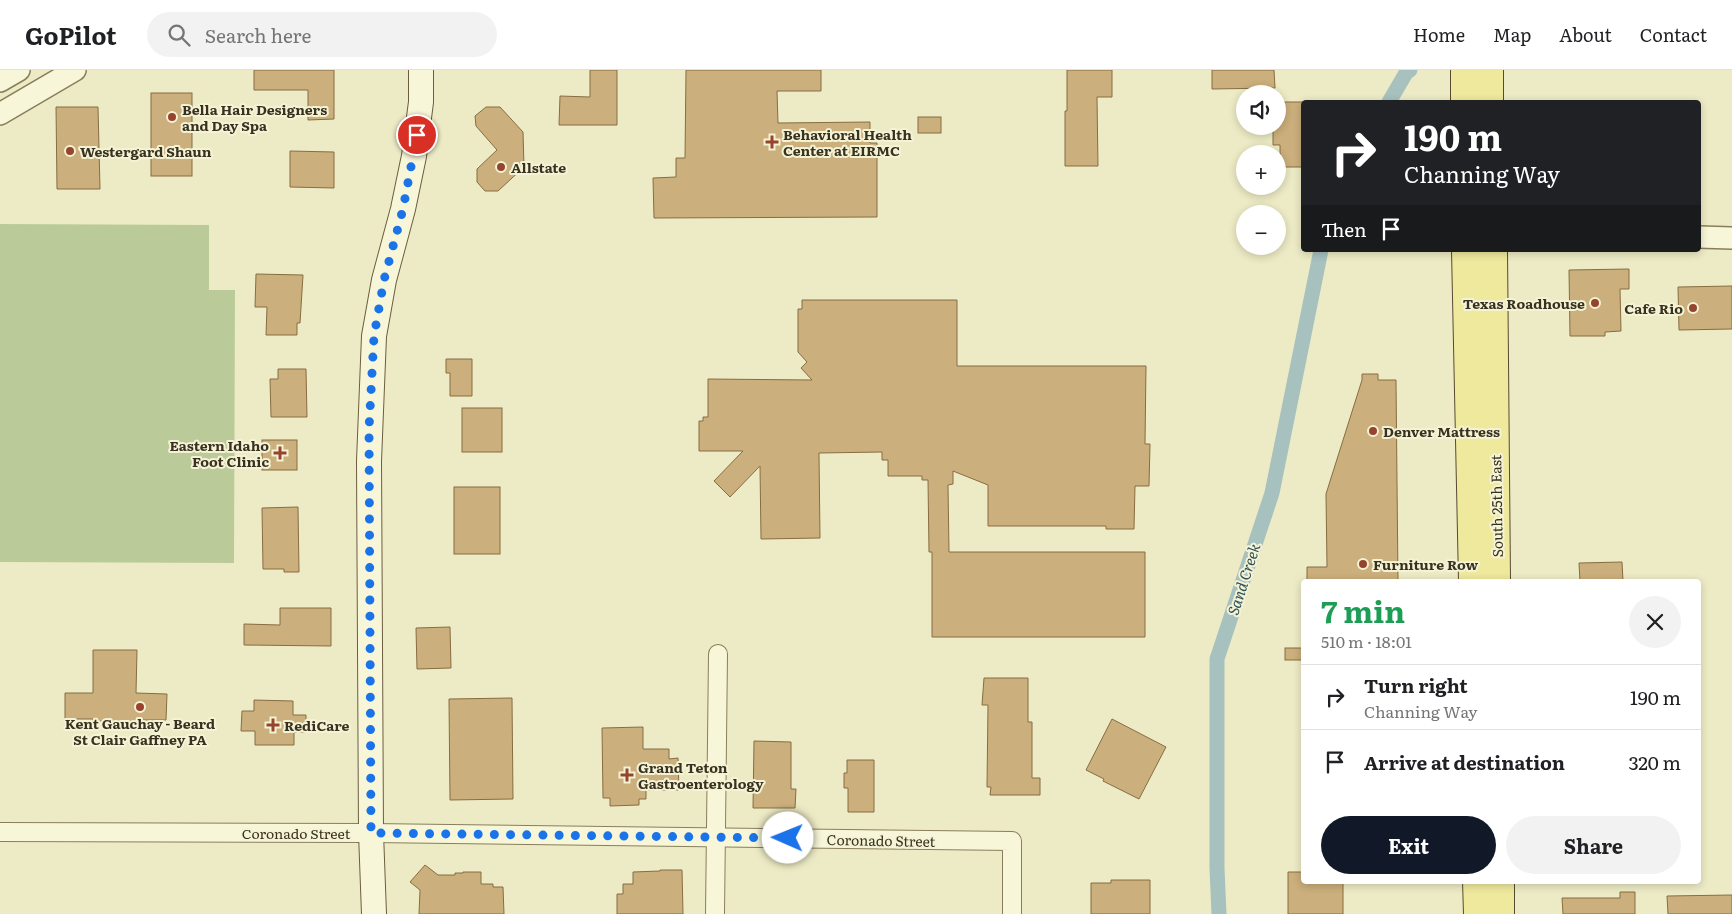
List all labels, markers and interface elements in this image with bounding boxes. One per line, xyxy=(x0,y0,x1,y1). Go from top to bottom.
search box xyxy=(147,12,497,57)
text: GoPilot xyxy=(25,17,117,52)
icon: search xyxy=(165,21,193,49)
text: Search here xyxy=(205,21,311,49)
text: Home xyxy=(1413,21,1465,48)
text: Map xyxy=(1493,21,1531,48)
text: About xyxy=(1559,21,1612,48)
text: Contact xyxy=(1640,21,1707,48)
map controls xyxy=(1236,85,1286,255)
button: sound xyxy=(1236,85,1286,135)
place label: Bella Hair Designers and Day Spa xyxy=(182,99,327,135)
text: 190 m xyxy=(1404,110,1502,162)
marker: Bella Hair Designers and Day Spa xyxy=(166,111,178,123)
pin xyxy=(396,114,438,156)
icon: right xyxy=(1321,120,1386,185)
icon: arrive xyxy=(403,121,431,149)
place label: Behavioral Health Center at EIRMC xyxy=(783,124,912,160)
marker: Behavioral Health Center at EIRMC xyxy=(765,135,779,149)
place label: Westergard Shaun xyxy=(80,141,212,161)
marker: Westergard Shaun xyxy=(64,145,76,157)
button: + xyxy=(1236,145,1286,195)
place label: Allstate xyxy=(511,157,566,177)
text: Channing Way xyxy=(1404,157,1560,190)
marker: Allstate xyxy=(495,161,507,173)
button: − xyxy=(1236,205,1286,255)
text: Then xyxy=(1321,215,1367,243)
icon: arrive xyxy=(1377,215,1405,243)
place label: Texas Roadhouse xyxy=(1463,293,1585,313)
marker: Texas Roadhouse xyxy=(1589,297,1601,309)
place label: Cafe Rio xyxy=(1624,298,1683,318)
marker: Cafe Rio xyxy=(1687,302,1699,314)
place label: Denver Mattress xyxy=(1383,421,1500,441)
marker: Denver Mattress xyxy=(1367,425,1379,437)
place label: Eastern Idaho Foot Clinic xyxy=(169,435,269,471)
marker: Eastern Idaho Foot Clinic xyxy=(273,446,287,460)
street label: South 25th East xyxy=(1485,454,1507,558)
water label: Sand Creek xyxy=(1221,539,1266,618)
place label: Furniture Row xyxy=(1373,554,1479,574)
marker: Furniture Row xyxy=(1357,558,1369,570)
text: 7 min xyxy=(1321,588,1405,632)
button: close xyxy=(1629,596,1681,648)
text: 510 m · 18:01 xyxy=(1321,629,1412,653)
text: Turn right xyxy=(1364,671,1468,699)
icon: right xyxy=(1321,683,1349,711)
text: 190 m xyxy=(1630,683,1681,711)
text: Channing Way xyxy=(1364,699,1477,723)
marker: Kent Gauchay - Beard St Clair Gaffney PA xyxy=(134,701,146,713)
place label: Kent Gauchay - Beard St Clair Gaffney PA xyxy=(65,713,215,749)
place label: RediCare xyxy=(284,715,350,735)
marker: RediCare xyxy=(266,718,280,732)
icon: arrive xyxy=(1321,748,1349,776)
text: Arrive at destination xyxy=(1364,748,1565,776)
text: 320 m xyxy=(1628,748,1681,776)
place label: Grand Teton Gastroenterology xyxy=(638,757,764,793)
marker: Grand Teton Gastroenterology xyxy=(620,768,634,782)
position arrow xyxy=(761,811,813,863)
button: Exit xyxy=(1321,816,1496,874)
button: Share xyxy=(1506,816,1681,874)
street label: Coronado Street xyxy=(242,823,351,843)
street label: Coronado Street xyxy=(827,829,936,851)

